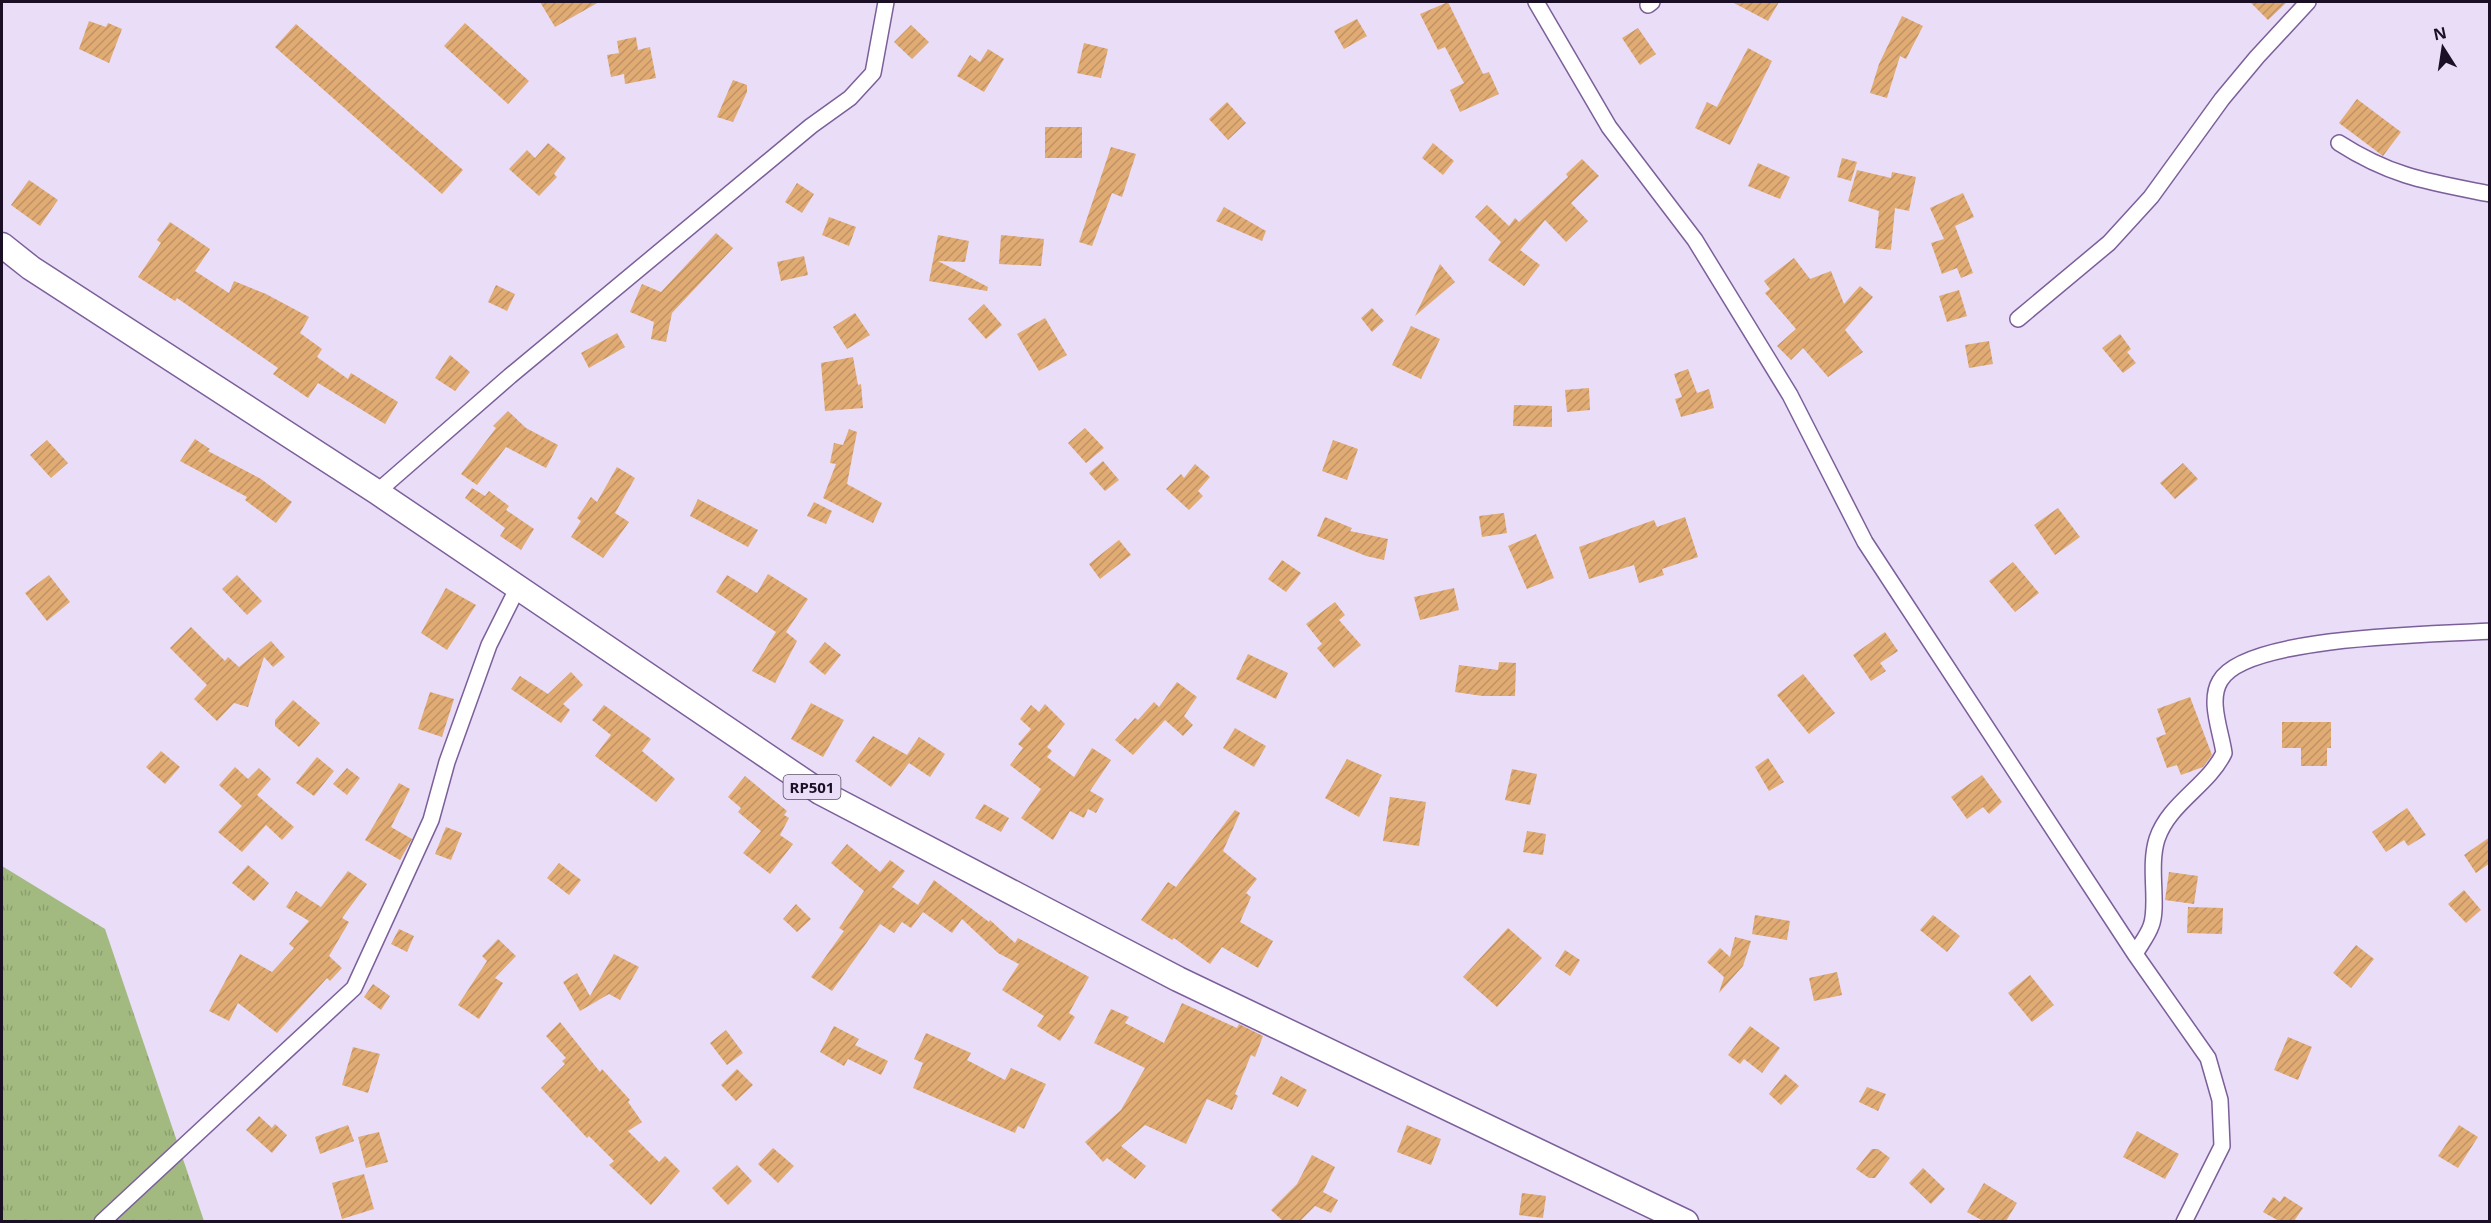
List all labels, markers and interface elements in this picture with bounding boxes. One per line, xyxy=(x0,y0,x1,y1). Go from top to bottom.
north arrow xyxy=(2413,18,2473,78)
text: N xyxy=(2431,21,2449,45)
road number: RP501 xyxy=(784,775,840,799)

